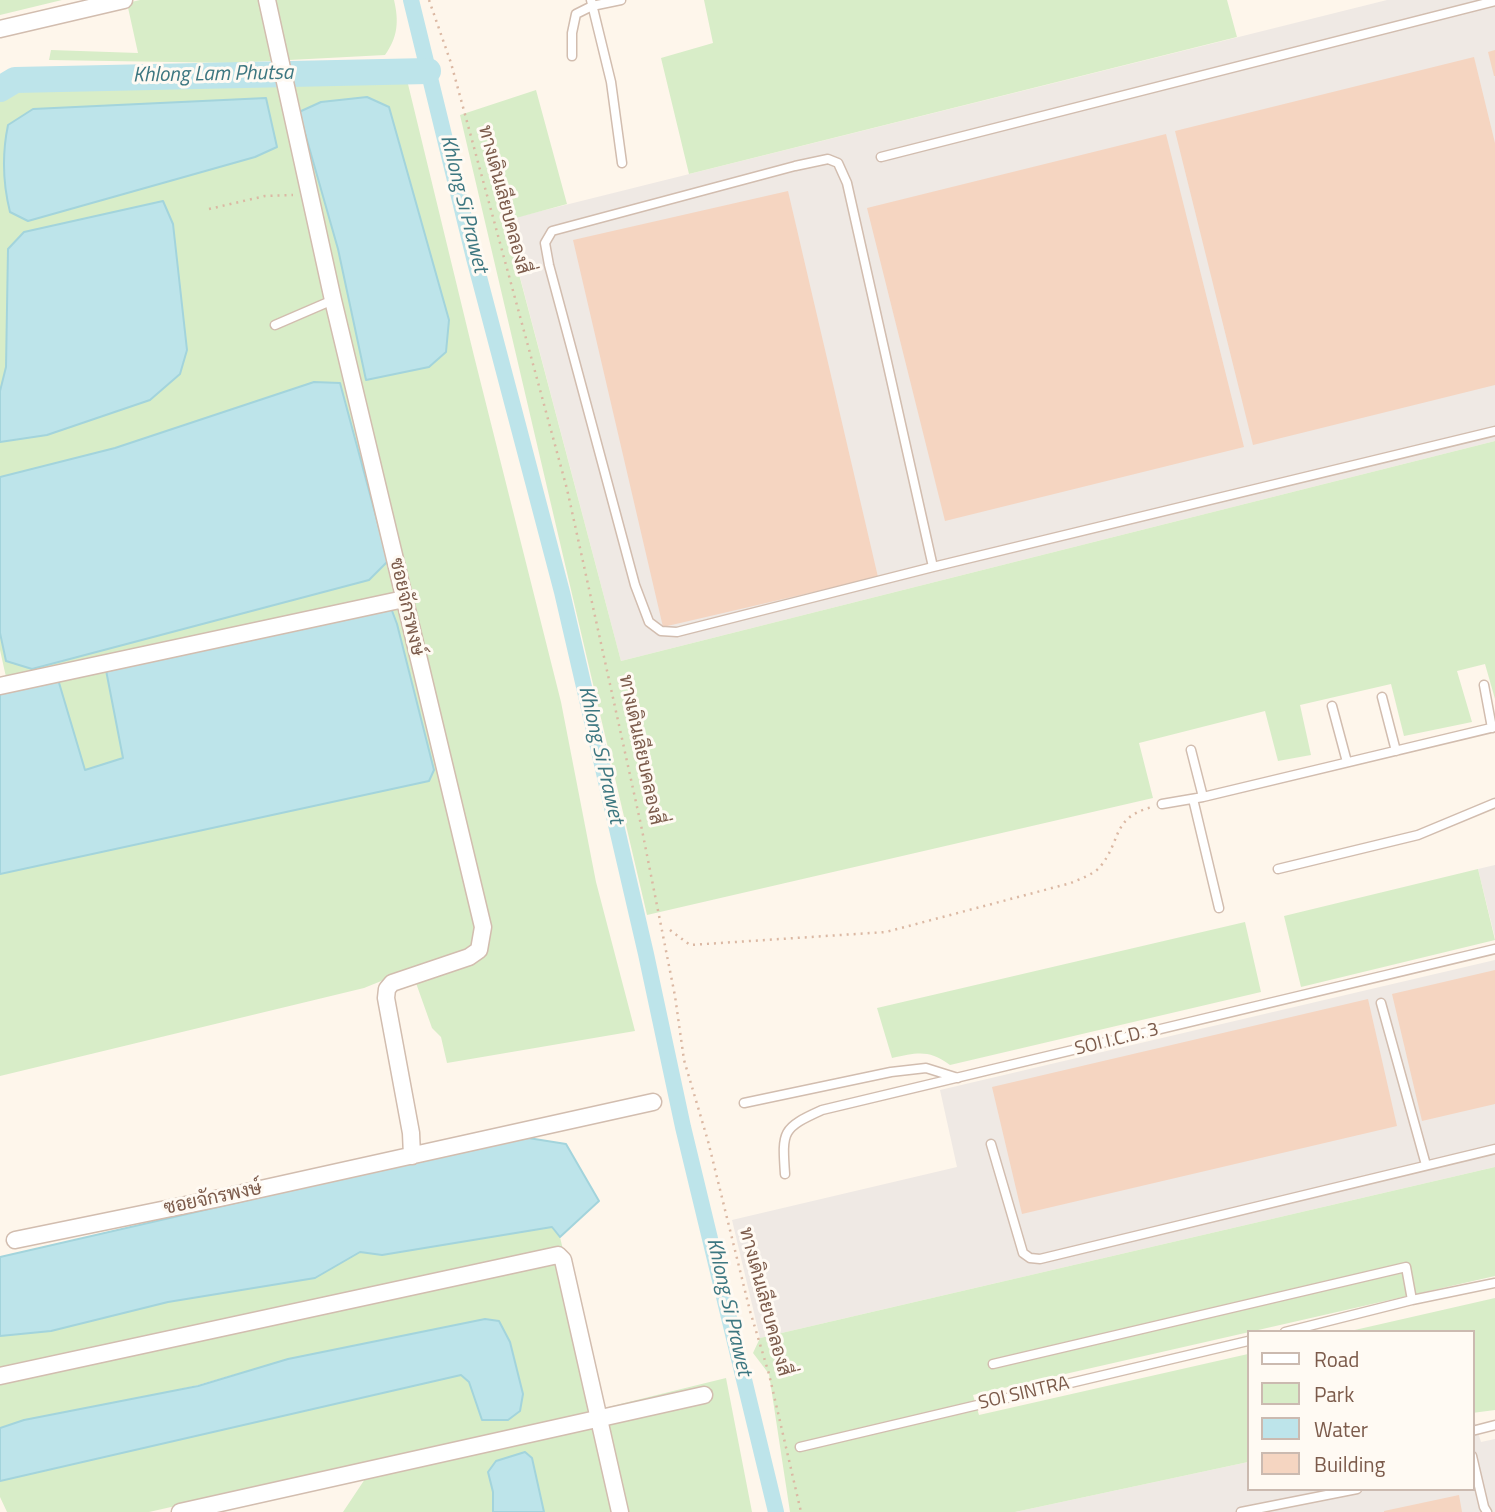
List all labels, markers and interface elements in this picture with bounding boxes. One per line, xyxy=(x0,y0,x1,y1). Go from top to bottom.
water label: Khlong Lam Phutsa xyxy=(133,61,293,89)
street label: ทางเดินเลียบคลองสี่ xyxy=(472,123,534,277)
water label: Khlong Si Prawet xyxy=(434,133,492,275)
street label: ซอยจักรพงษ์ xyxy=(384,556,428,658)
street label: ทางเดินเลียบคลองสี่ xyxy=(613,673,667,827)
water label: Khlong Si Prawet xyxy=(572,684,628,826)
street label: SOI I.C.D. 3 xyxy=(1073,1019,1161,1061)
street label: ซอยจักรพงษ์ xyxy=(162,1177,264,1221)
street label: ทางเดินเลียบคลองสี่ xyxy=(733,1225,795,1379)
water label: Khlong Si Prawet xyxy=(700,1236,756,1378)
legend xyxy=(1246,1330,1474,1491)
text: Road xyxy=(1314,1343,1359,1375)
street label: SOI SINTRA xyxy=(976,1372,1072,1416)
text: Park xyxy=(1314,1378,1354,1410)
text: Water xyxy=(1314,1413,1368,1445)
text: Building xyxy=(1314,1448,1385,1480)

